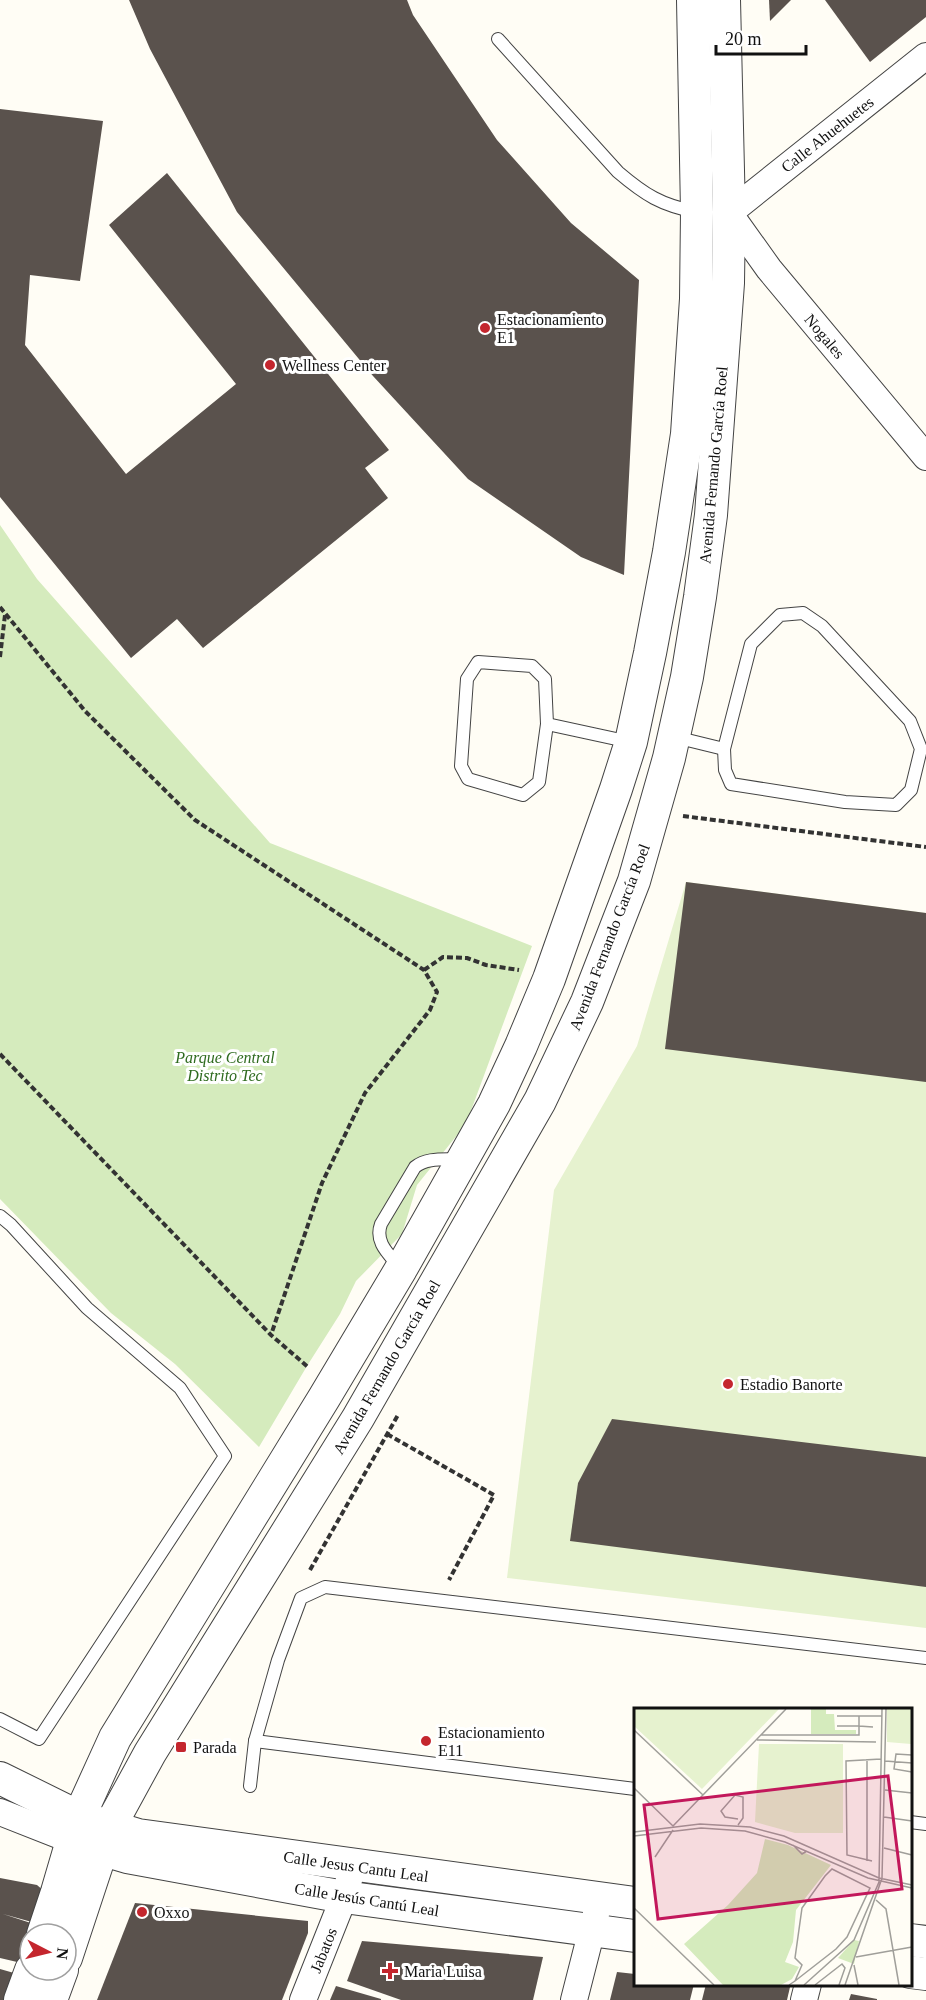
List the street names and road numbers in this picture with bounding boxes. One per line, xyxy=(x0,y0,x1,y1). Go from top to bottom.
street label: Calle Ahuehuetes xyxy=(778,93,877,176)
street label: Nogales xyxy=(800,311,848,363)
street label: Avenida Fernando García Roel xyxy=(696,365,731,565)
street label: Avenida Fernando García Roel xyxy=(566,841,653,1033)
street label: Avenida Fernando García Roel xyxy=(329,1277,444,1457)
street label: Calle Jesus Cantu Leal xyxy=(282,1848,430,1885)
street label: Calle Jesús Cantú Leal xyxy=(293,1880,441,1919)
street label: Jabatos xyxy=(307,1925,340,1975)

